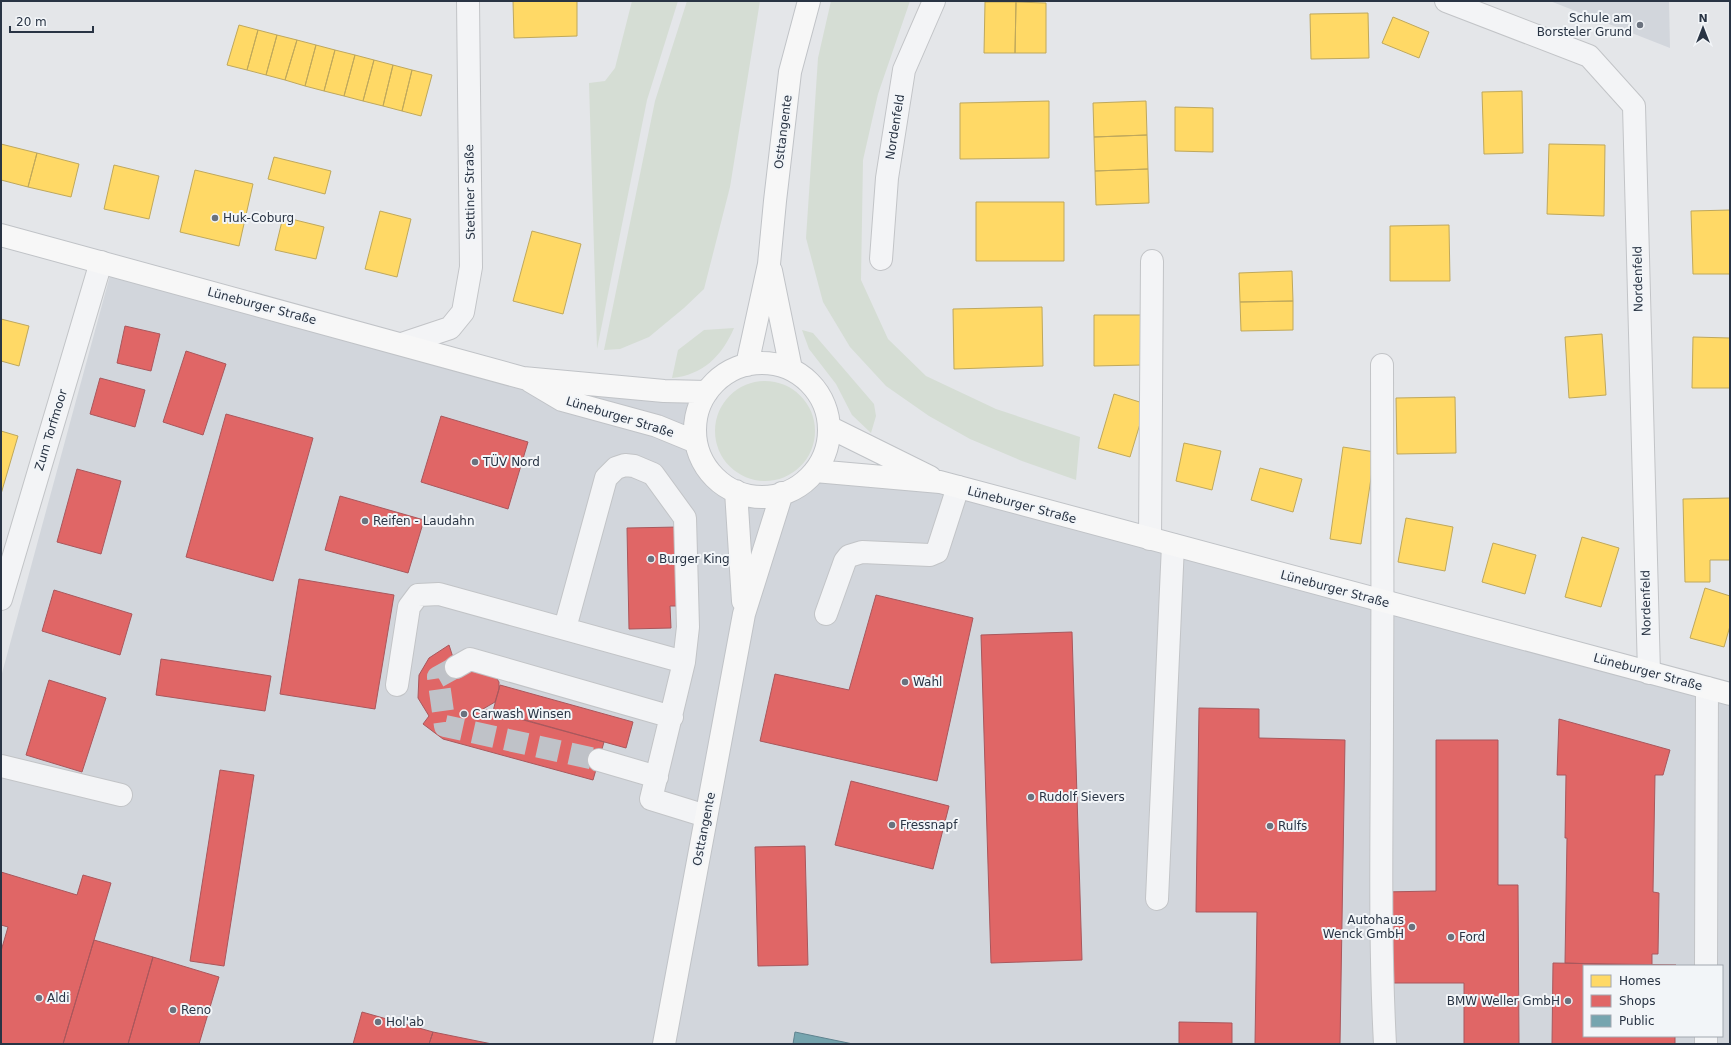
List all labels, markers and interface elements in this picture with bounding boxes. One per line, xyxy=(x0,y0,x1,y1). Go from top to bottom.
scale bar xyxy=(10,8,93,34)
north arrow xyxy=(1683,8,1723,48)
place label: Schule am Borsteler Grund xyxy=(1537,11,1632,39)
text: N xyxy=(1698,12,1708,25)
text: 20 m xyxy=(16,15,47,29)
marker: Schule am Borsteler Grund xyxy=(1635,20,1645,30)
street label: Nordenfeld xyxy=(883,93,907,161)
street label: Osttangente xyxy=(771,94,795,170)
street label: Stettiner Straße xyxy=(462,144,478,240)
place label: Huk-Coburg xyxy=(223,211,294,225)
marker: Huk-Coburg xyxy=(210,213,220,223)
street label: Nordenfeld xyxy=(1630,246,1646,312)
street label: Lüneburger Straße xyxy=(206,285,318,327)
street label: Zum Torfmoor xyxy=(32,388,70,472)
street label: Lüneburger Straße xyxy=(564,394,676,440)
place label: TÜV Nord xyxy=(482,453,540,469)
marker: TÜV Nord xyxy=(470,457,480,467)
street label: Lüneburger Straße xyxy=(966,484,1078,526)
place label: Reifen - Laudahn xyxy=(373,514,475,528)
marker: Reifen - Laudahn xyxy=(360,516,370,526)
place label: Burger King xyxy=(659,552,730,566)
marker: Burger King xyxy=(646,554,656,564)
street label: Lüneburger Straße xyxy=(1279,568,1391,610)
street label: Nordenfeld xyxy=(1638,570,1654,636)
street label: Lüneburger Straße xyxy=(1592,651,1704,693)
place label: Wahl xyxy=(913,675,942,689)
marker: Wahl xyxy=(900,677,910,687)
place label: Carwash Winsen xyxy=(472,707,571,721)
marker: Carwash Winsen xyxy=(459,709,469,719)
place label: Rudolf Sievers xyxy=(1039,790,1125,804)
street label: Osttangente xyxy=(690,791,718,867)
marker: Rudolf Sievers xyxy=(1026,792,1036,802)
place label: Fressnapf xyxy=(900,818,958,832)
place label: Rulfs xyxy=(1278,819,1307,833)
marker: Fressnapf xyxy=(887,820,897,830)
marker: Rulfs xyxy=(1265,821,1275,831)
place label: Autohaus Wenck GmbH xyxy=(1323,913,1404,941)
marker: Autohaus Wenck GmbH xyxy=(1407,922,1417,932)
place label: Ford xyxy=(1459,930,1485,944)
marker: Ford xyxy=(1446,932,1456,942)
legend xyxy=(1583,965,1723,1037)
text: Homes xyxy=(1619,974,1661,988)
place label: Aldi xyxy=(47,991,70,1005)
marker: Aldi xyxy=(34,993,44,1003)
place label: BMW Weller GmbH xyxy=(1447,994,1560,1008)
text: Shops xyxy=(1619,994,1655,1008)
marker: BMW Weller GmbH xyxy=(1563,996,1573,1006)
place label: Reno xyxy=(181,1003,211,1017)
marker: Reno xyxy=(168,1005,178,1015)
text: Public xyxy=(1619,1014,1655,1028)
place label: Hol'ab xyxy=(386,1015,424,1029)
marker: Hol'ab xyxy=(373,1017,383,1027)

